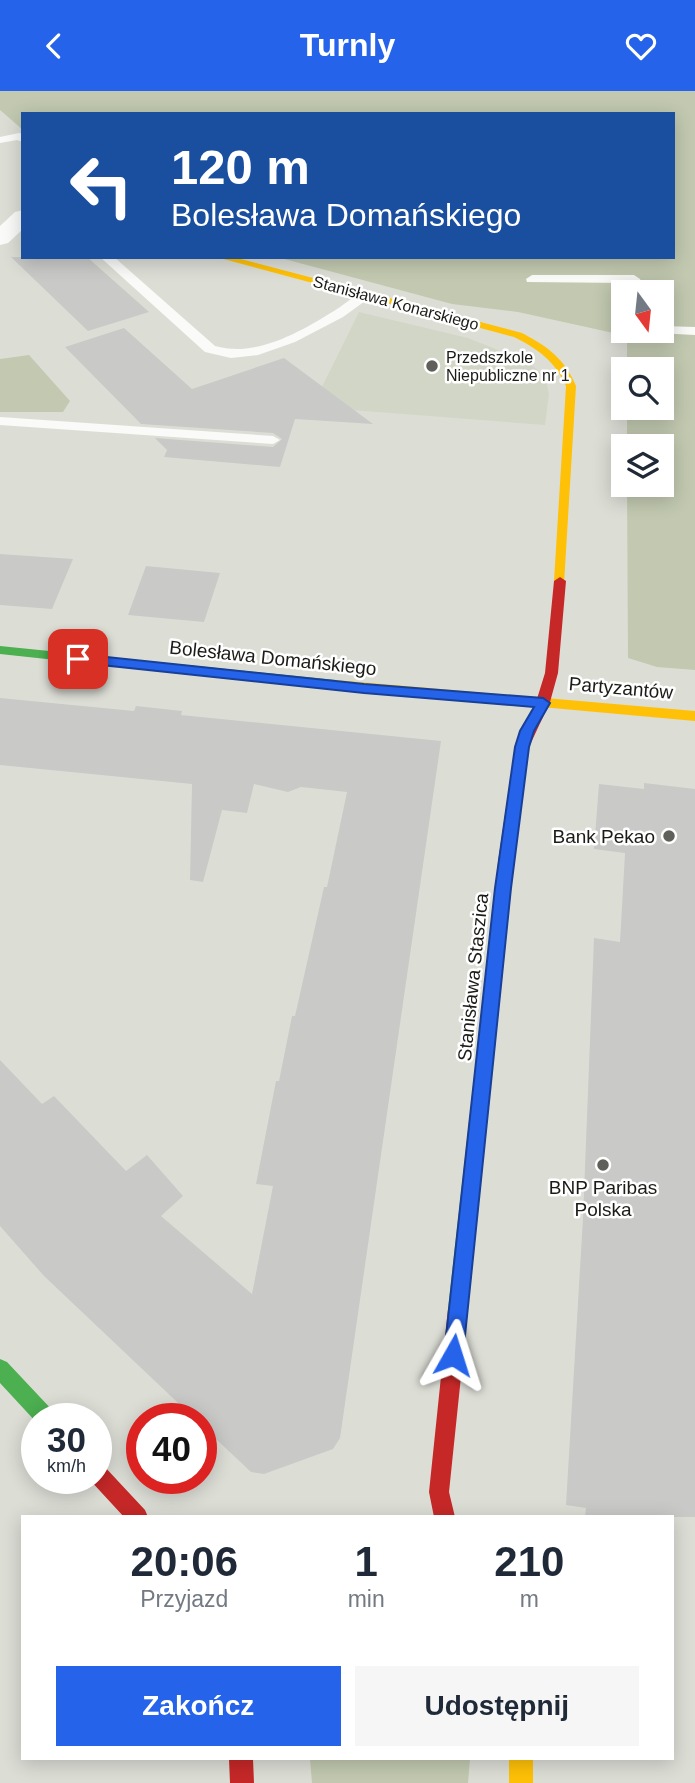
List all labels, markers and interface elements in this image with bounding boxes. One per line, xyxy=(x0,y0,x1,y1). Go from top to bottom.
icon: back xyxy=(35,27,73,65)
text: Turnly xyxy=(300,27,395,63)
icon: heart xyxy=(622,27,660,65)
icon: left xyxy=(56,140,147,231)
text: 120 m xyxy=(171,140,310,194)
text: Bolesława Domańskiego xyxy=(171,197,521,233)
street label: Stanisława Konarskiego xyxy=(311,273,481,333)
north arrow xyxy=(611,280,674,343)
map controls xyxy=(611,280,674,497)
place label: Przedszkole Niepubliczne nr 1 xyxy=(446,349,570,384)
button: search xyxy=(611,357,674,420)
marker: Przedszkole Niepubliczne nr 1 xyxy=(424,358,440,374)
button: layers xyxy=(611,434,674,497)
pin xyxy=(48,629,108,689)
street label: Bolesława Domańskiego xyxy=(168,637,378,679)
icon: arrive xyxy=(59,640,97,678)
street label: Partyzantów xyxy=(568,673,674,703)
place label: Bank Pekao xyxy=(553,826,655,847)
marker: Bank Pekao xyxy=(661,828,677,844)
street label: Stanisława Staszica xyxy=(454,891,492,1062)
marker: BNP Paribas Polska xyxy=(595,1157,611,1173)
place label: BNP Paribas Polska xyxy=(549,1177,657,1220)
position arrow xyxy=(416,1318,490,1392)
speed limit sign: 40 xyxy=(126,1403,217,1494)
text: 30 xyxy=(47,1420,86,1459)
text: km/h xyxy=(47,1456,86,1476)
text: 20:06 xyxy=(131,1538,238,1585)
text: 1 xyxy=(354,1538,378,1585)
text: 210 xyxy=(494,1538,564,1585)
text: Przyjazd xyxy=(140,1586,228,1612)
text: min xyxy=(348,1586,385,1612)
text: m xyxy=(520,1586,539,1612)
button: Zakończ xyxy=(56,1666,341,1746)
button: Udostępnij xyxy=(355,1666,639,1746)

